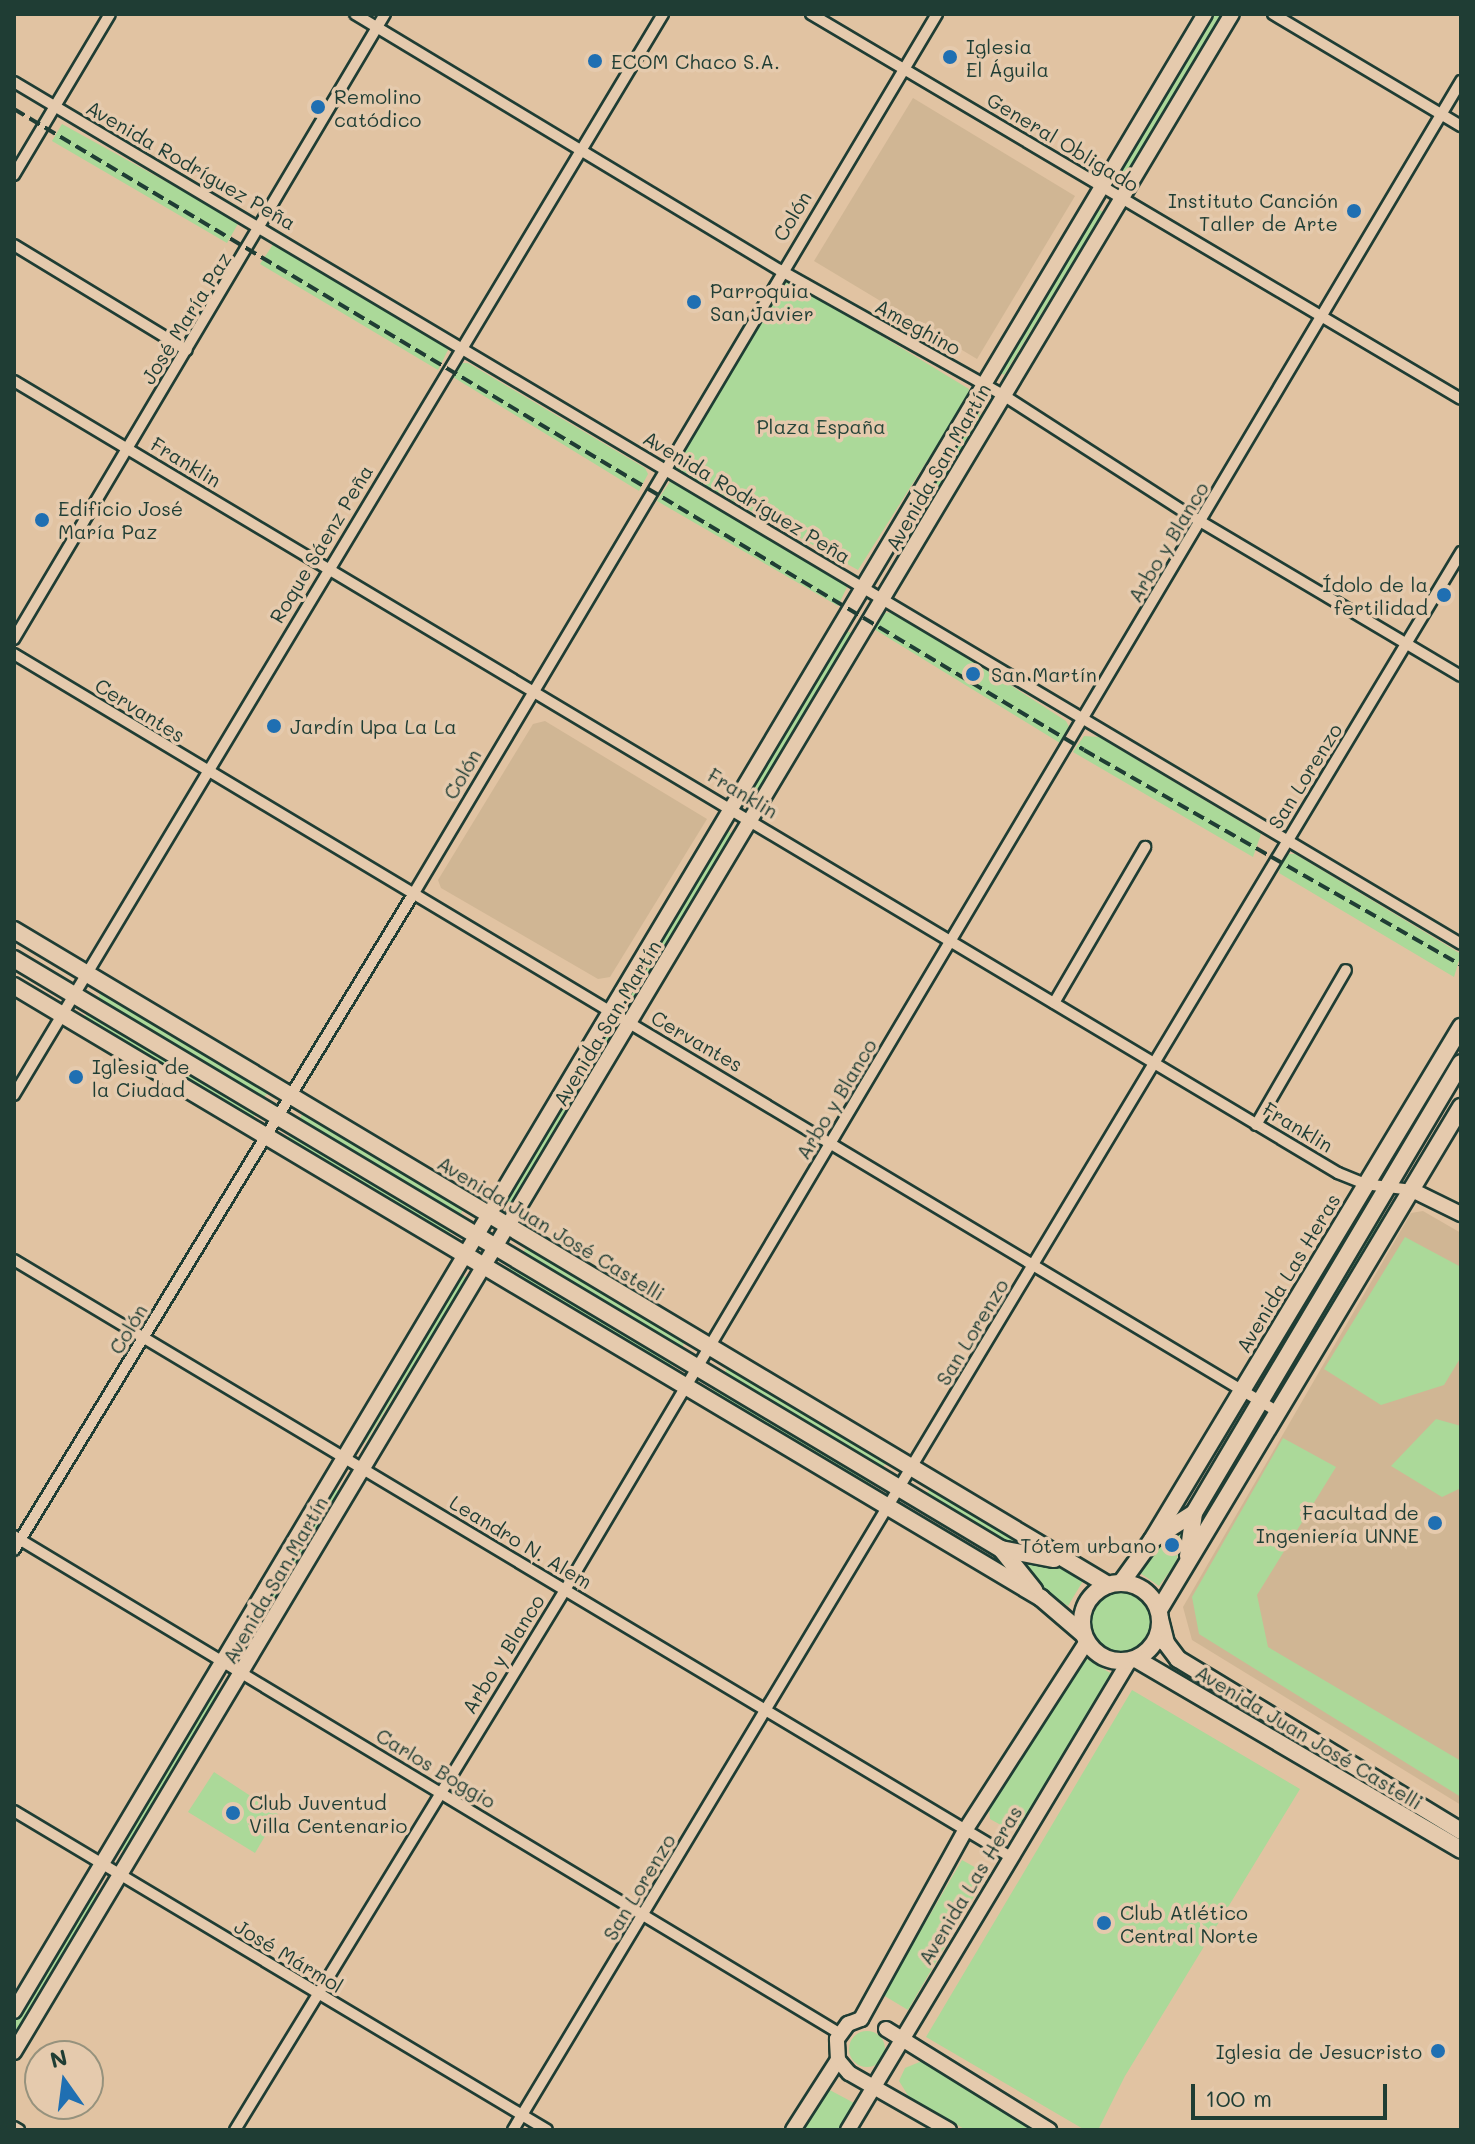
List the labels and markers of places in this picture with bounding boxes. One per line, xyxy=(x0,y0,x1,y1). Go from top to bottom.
place label: Iglesia El Águila xyxy=(966,34,1049,81)
marker: Iglesia El Águila xyxy=(941,48,959,66)
place label: ECOM Chaco S.A. xyxy=(611,49,780,73)
marker: ECOM Chaco S.A. xyxy=(586,52,604,70)
place label: Remolino catódico xyxy=(334,84,421,131)
marker: Remolino catódico xyxy=(309,98,327,116)
place label: Instituto Canción Taller de Arte xyxy=(1168,188,1338,235)
marker: Instituto Canción Taller de Arte xyxy=(1345,202,1363,220)
place label: Parroquia San Javier xyxy=(710,278,814,325)
marker: Parroquia San Javier xyxy=(685,293,703,311)
place label: Edificio José María Paz xyxy=(58,496,183,543)
marker: Edificio José María Paz xyxy=(33,511,51,529)
place label: Ídolo de la fertilidad xyxy=(1322,572,1428,619)
marker: Ídolo de la fertilidad xyxy=(1435,586,1453,604)
place label: San Martín xyxy=(991,662,1097,686)
marker: San Martín xyxy=(962,663,984,685)
place label: Jardín Upa La La xyxy=(290,714,457,738)
marker: Jardín Upa La La xyxy=(265,717,283,735)
place label: Iglesia de la Ciudad xyxy=(92,1054,190,1101)
marker: Iglesia de la Ciudad xyxy=(67,1068,85,1086)
place label: Facultad de Ingeniería UNNE xyxy=(1256,1500,1419,1547)
marker: Facultad de Ingeniería UNNE xyxy=(1426,1514,1444,1532)
place label: Tótem urbano xyxy=(1020,1533,1156,1557)
marker: Tótem urbano xyxy=(1163,1536,1181,1554)
place label: Club Juventud Villa Centenario xyxy=(249,1790,407,1837)
marker: Club Juventud Villa Centenario xyxy=(224,1804,242,1822)
place label: Club Atlético Central Norte xyxy=(1120,1900,1258,1947)
marker: Club Atlético Central Norte xyxy=(1095,1914,1113,1932)
place label: Iglesia de Jesucristo xyxy=(1216,2039,1422,2063)
marker: Iglesia de Jesucristo xyxy=(1429,2042,1447,2060)

